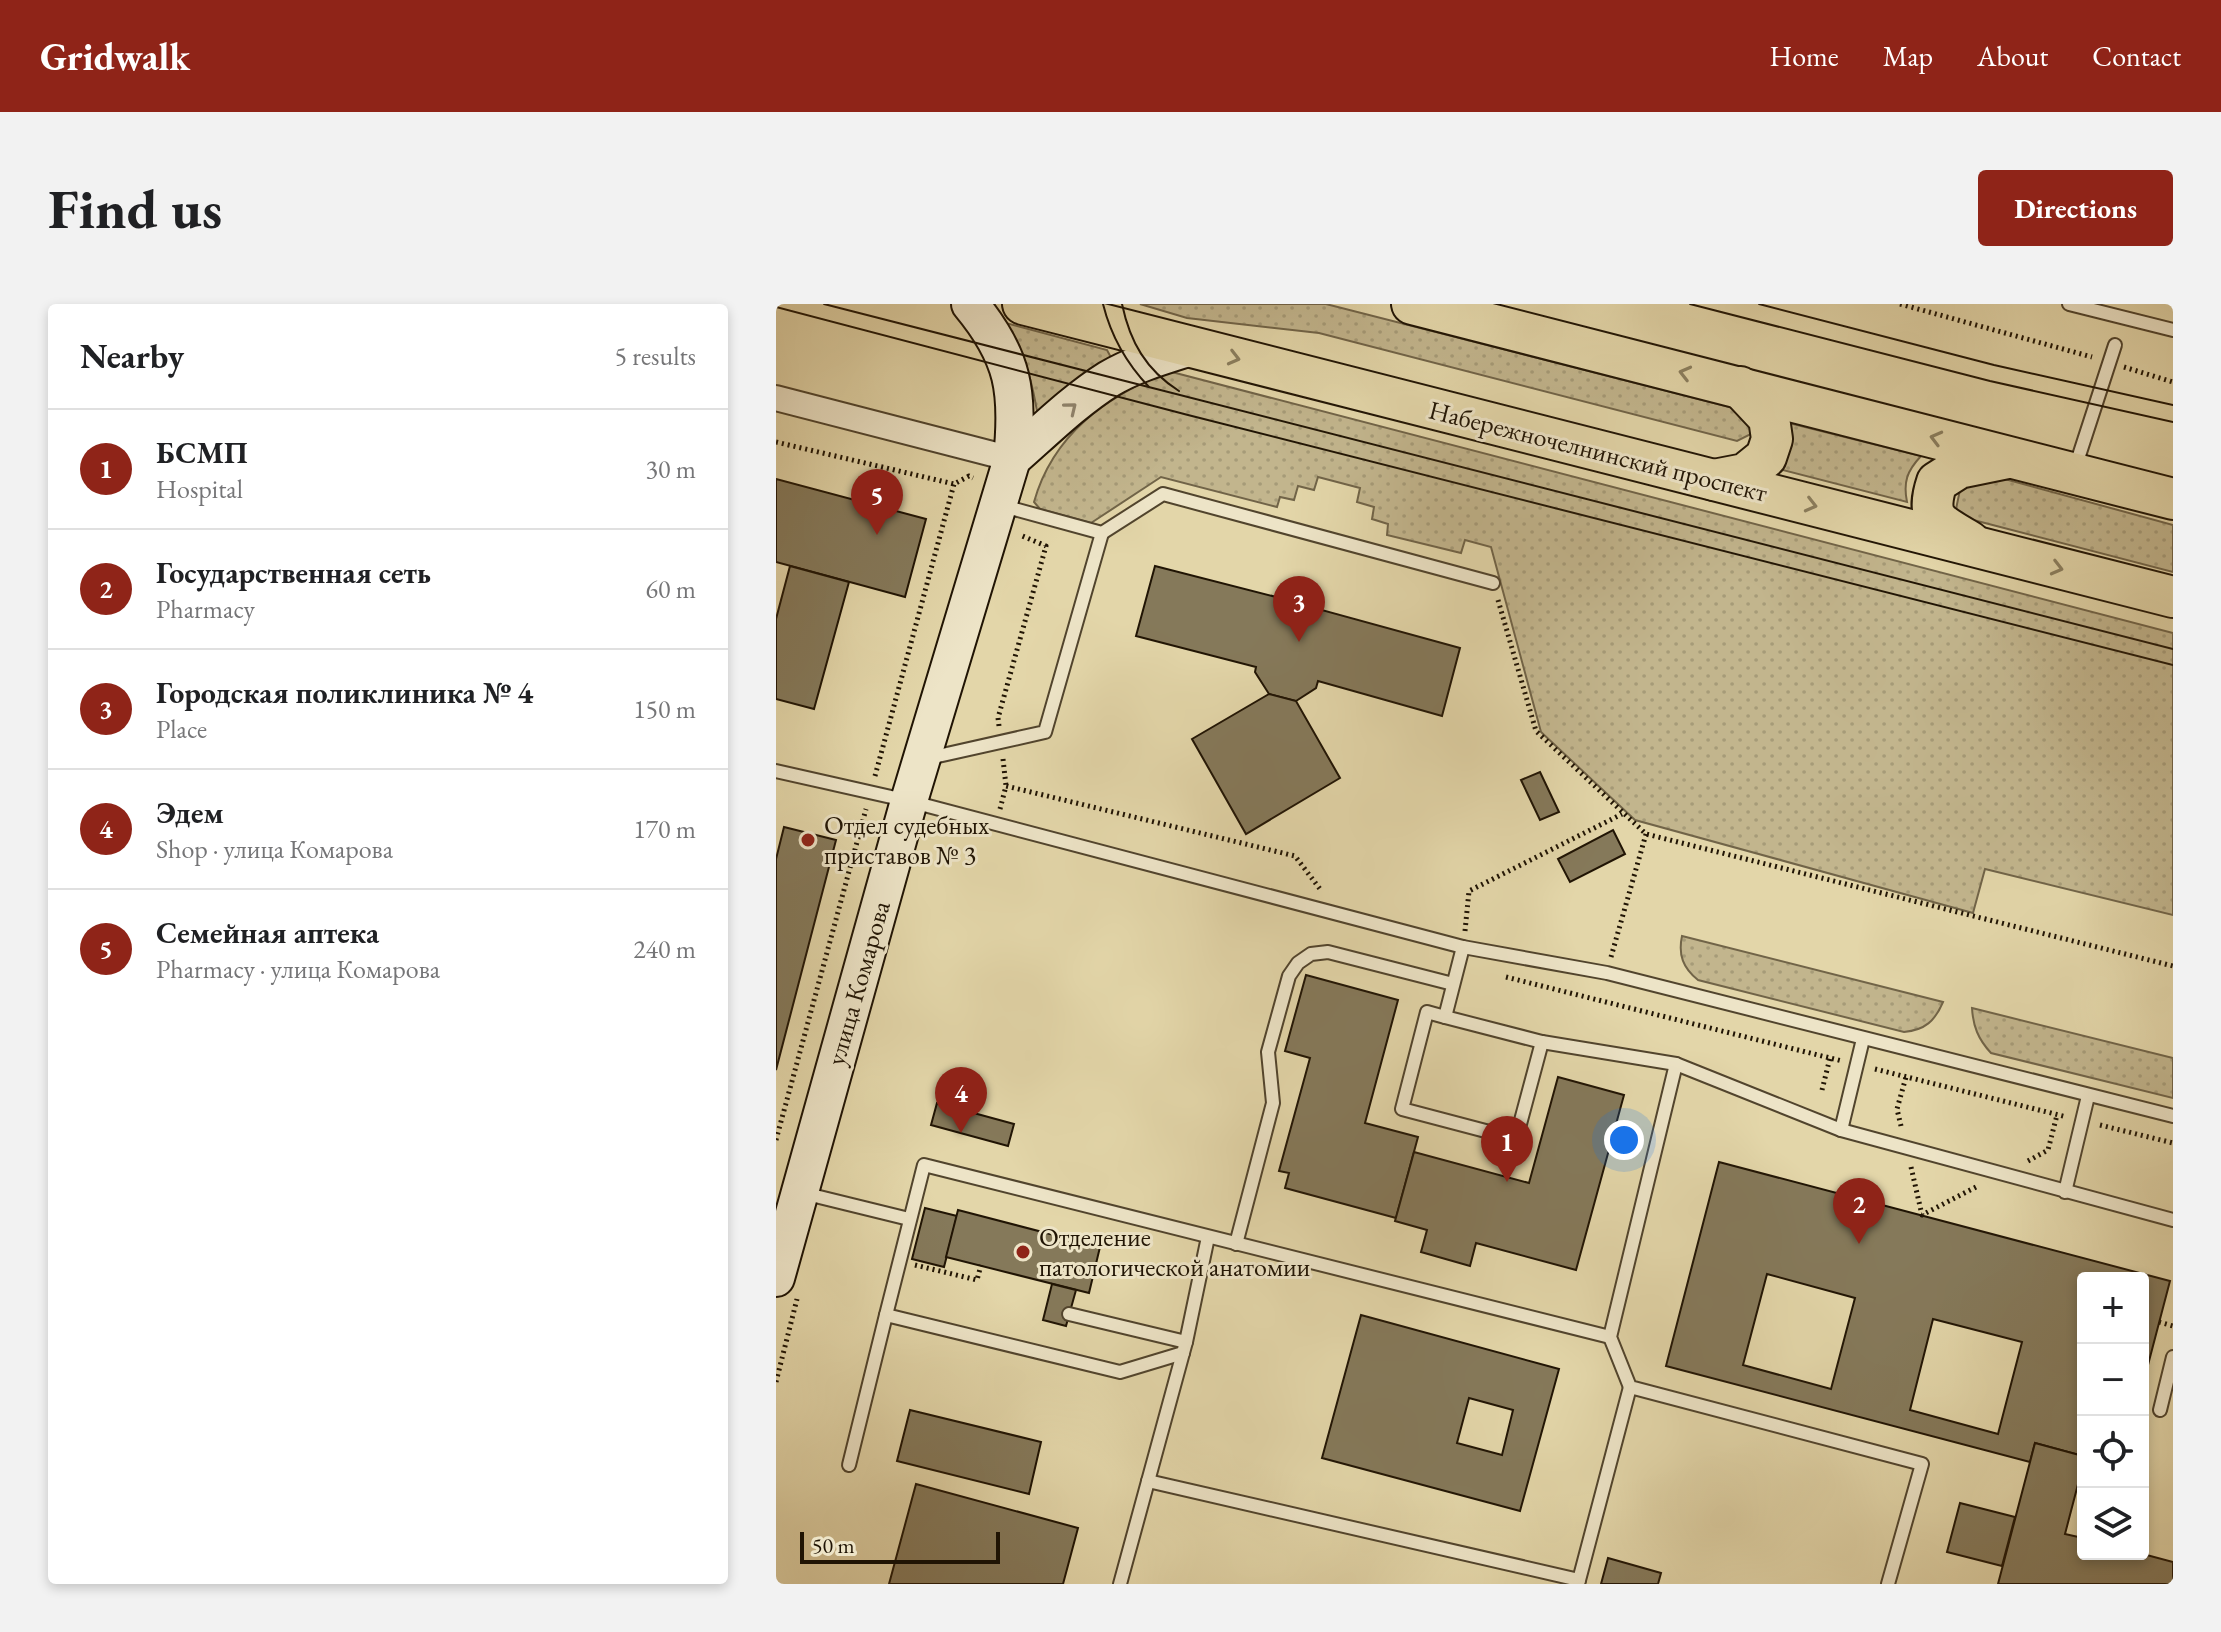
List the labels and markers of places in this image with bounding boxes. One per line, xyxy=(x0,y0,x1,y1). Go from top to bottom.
pin: 5 xyxy=(851,469,903,535)
pin: 3 xyxy=(1273,576,1325,642)
place label: Отдел судебных приставов № 3 xyxy=(824,808,990,872)
marker: Отдел судебных приставов № 3 xyxy=(799,831,817,849)
pin: 4 xyxy=(935,1067,987,1133)
pin: 1 xyxy=(1481,1116,1533,1182)
pin: 2 xyxy=(1833,1178,1885,1244)
place label: Отделение патологической анатомии xyxy=(1039,1220,1311,1284)
marker: Отделение патологической анатомии xyxy=(1014,1243,1032,1261)

